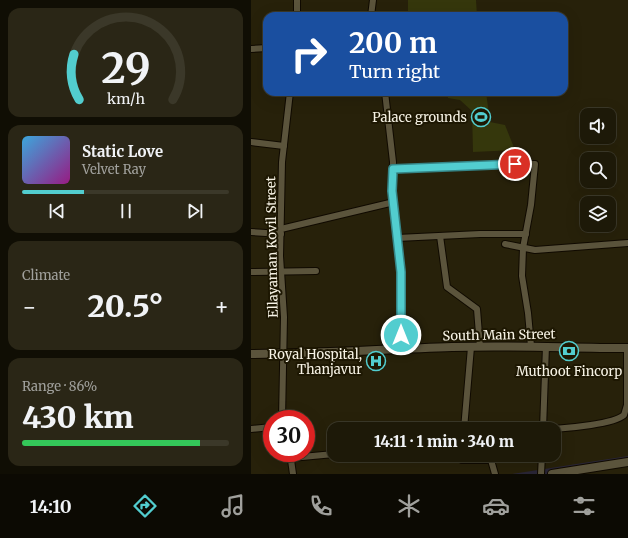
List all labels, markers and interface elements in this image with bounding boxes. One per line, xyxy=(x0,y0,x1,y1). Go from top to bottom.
text: 200 m xyxy=(349,25,437,61)
icon: right xyxy=(283,28,335,80)
text: 29 xyxy=(101,42,150,94)
text: Turn right xyxy=(349,60,440,83)
text: km/h xyxy=(107,90,145,108)
sports icon: Palace grounds xyxy=(470,106,492,128)
map controls xyxy=(580,108,616,232)
button: sound xyxy=(580,108,616,144)
place label: Palace grounds xyxy=(372,109,467,126)
text: Static Love xyxy=(82,142,163,161)
pin xyxy=(498,147,532,181)
button: search xyxy=(580,152,616,188)
icon: arrive xyxy=(504,153,526,175)
text: Velvet Ray xyxy=(82,161,146,178)
street label: Ellayaman Kovil Street xyxy=(262,176,282,318)
button: layers xyxy=(580,196,616,232)
icon: previous xyxy=(46,200,68,222)
icon: pause xyxy=(115,200,137,222)
icon: next xyxy=(184,200,206,222)
text: Climate xyxy=(22,267,70,284)
text: 20.5° xyxy=(88,287,163,325)
text: − xyxy=(22,293,37,321)
text: + xyxy=(214,293,229,321)
position arrow xyxy=(380,314,422,356)
street label: South Main Street xyxy=(442,326,556,344)
bank icon: Muthoot Fincorp xyxy=(558,340,580,362)
place label: Royal Hospital, Thanjavur xyxy=(268,346,362,378)
hospital icon: Royal Hospital, Thanjavur xyxy=(365,350,387,372)
place label: Muthoot Fincorp xyxy=(516,363,622,380)
text: Range · 86% xyxy=(22,378,97,395)
text: 430 km xyxy=(22,398,134,436)
speed limit sign: 30 xyxy=(263,410,315,462)
text: 14:11 · 1 min · 340 m xyxy=(374,432,514,451)
icon: directions xyxy=(131,492,159,520)
icon: music xyxy=(219,492,247,520)
icon: phone xyxy=(307,492,335,520)
icon: climate xyxy=(395,492,423,520)
icon: car xyxy=(482,492,510,520)
icon: filters xyxy=(570,492,598,520)
text: 14:10 xyxy=(30,495,72,518)

